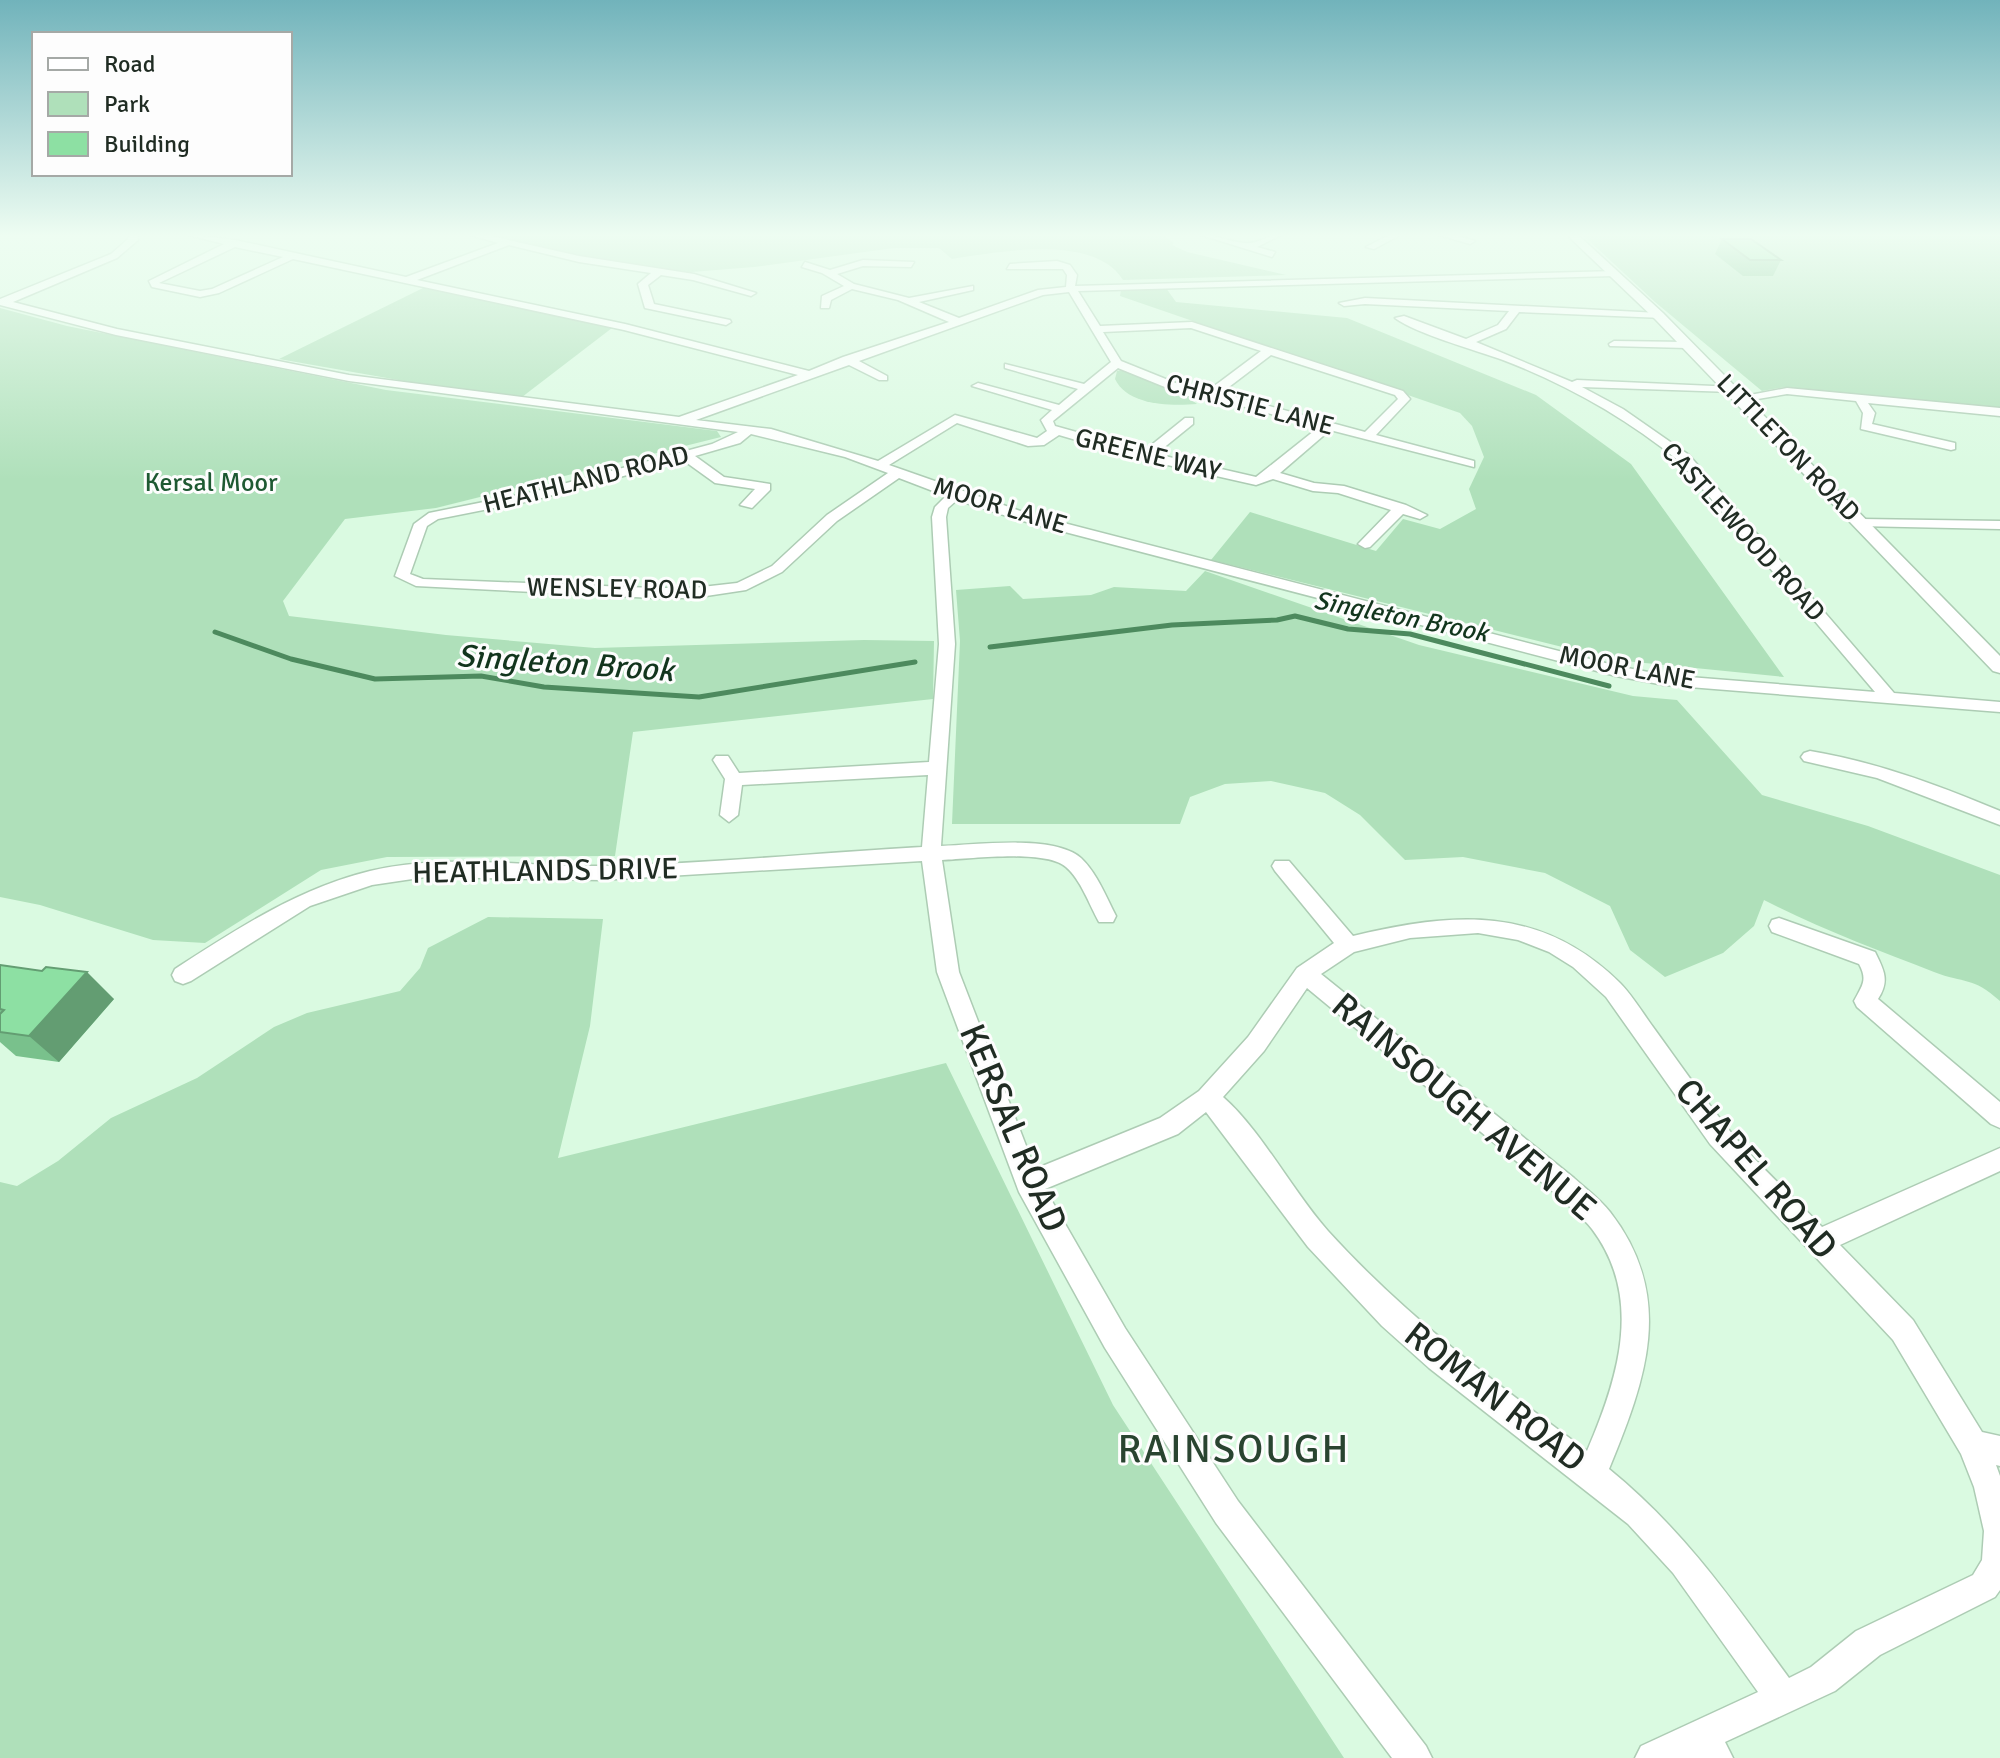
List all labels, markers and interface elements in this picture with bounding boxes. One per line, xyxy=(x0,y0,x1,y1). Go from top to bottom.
legend xyxy=(32,32,292,176)
text: Road xyxy=(104,49,155,79)
text: Park xyxy=(104,89,150,119)
text: Building xyxy=(104,129,190,159)
street label: CHRISTIE LANE xyxy=(1162,367,1338,443)
street label: LITTLETON ROAD xyxy=(1710,368,1866,528)
street label: GREENE WAY xyxy=(1072,421,1224,489)
street label: CASTLEWOOD ROAD xyxy=(1654,436,1832,628)
street label: HEATHLAND ROAD xyxy=(480,439,692,521)
park label: Kersal Moor xyxy=(144,467,278,499)
street label: MOOR LANE xyxy=(929,471,1071,541)
street label: WENSLEY ROAD xyxy=(526,571,708,607)
water label: Singleton Brook xyxy=(1311,584,1493,650)
water label: Singleton Brook xyxy=(455,636,678,690)
street label: MOOR LANE xyxy=(1556,639,1698,697)
street label: HEATHLANDS DRIVE xyxy=(412,850,678,892)
street label: RAINSOUGH AVENUE xyxy=(1323,983,1605,1231)
street label: KERSAL ROAD xyxy=(949,1017,1077,1239)
street label: CHAPEL ROAD xyxy=(1665,1069,1847,1269)
street label: ROMAN ROAD xyxy=(1395,1312,1595,1482)
district label: RAINSOUGH xyxy=(1118,1424,1350,1474)

